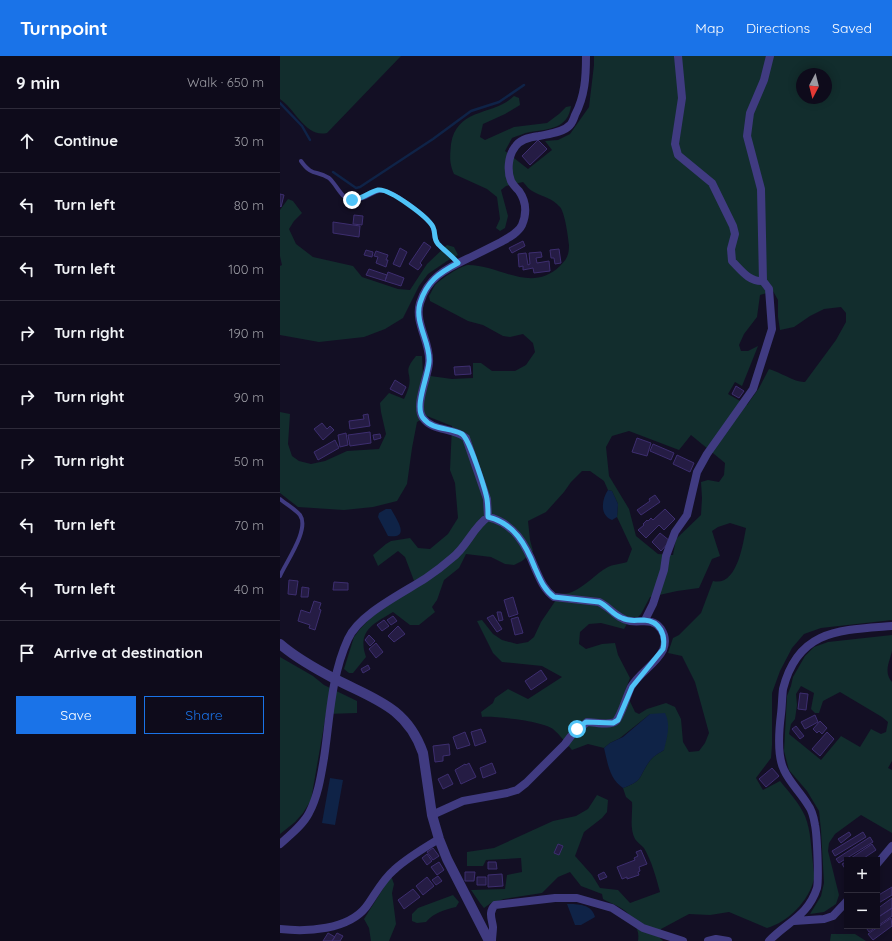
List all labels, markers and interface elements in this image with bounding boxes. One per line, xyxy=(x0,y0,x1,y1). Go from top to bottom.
text: Turnpoint xyxy=(20,16,108,40)
text: Map xyxy=(695,19,724,37)
text: Directions xyxy=(746,19,810,37)
text: Saved xyxy=(832,19,872,37)
north arrow xyxy=(796,68,832,104)
text: 9 min xyxy=(16,72,60,93)
text: Walk · 650 m xyxy=(187,74,264,90)
icon: ahead xyxy=(16,130,38,152)
text: Continue xyxy=(54,131,118,150)
text: 30 m xyxy=(234,133,264,149)
route end xyxy=(343,191,361,209)
icon: left xyxy=(16,194,38,216)
text: Turn left xyxy=(54,195,116,214)
text: 80 m xyxy=(234,197,264,213)
icon: left xyxy=(16,258,38,280)
text: Turn left xyxy=(54,259,116,278)
text: 100 m xyxy=(228,261,264,277)
icon: right xyxy=(16,322,38,344)
text: Turn right xyxy=(54,323,125,342)
text: 190 m xyxy=(229,325,264,341)
icon: right xyxy=(16,386,38,408)
text: Turn right xyxy=(54,387,125,406)
text: 90 m xyxy=(234,389,264,405)
icon: right xyxy=(16,450,38,472)
text: Turn right xyxy=(54,451,125,470)
text: 50 m xyxy=(234,453,264,469)
icon: left xyxy=(16,514,38,536)
text: Turn left xyxy=(54,515,116,534)
text: 70 m xyxy=(234,517,264,533)
icon: left xyxy=(16,578,38,600)
text: Turn left xyxy=(54,579,116,598)
text: 40 m xyxy=(234,581,264,597)
icon: arrive xyxy=(16,642,38,664)
text: Arrive at destination xyxy=(54,643,203,662)
button: Save xyxy=(16,696,136,734)
button: Share xyxy=(144,696,264,734)
route start xyxy=(568,720,586,738)
map controls xyxy=(844,857,880,929)
button: + xyxy=(844,857,880,893)
button: − xyxy=(844,893,880,929)

